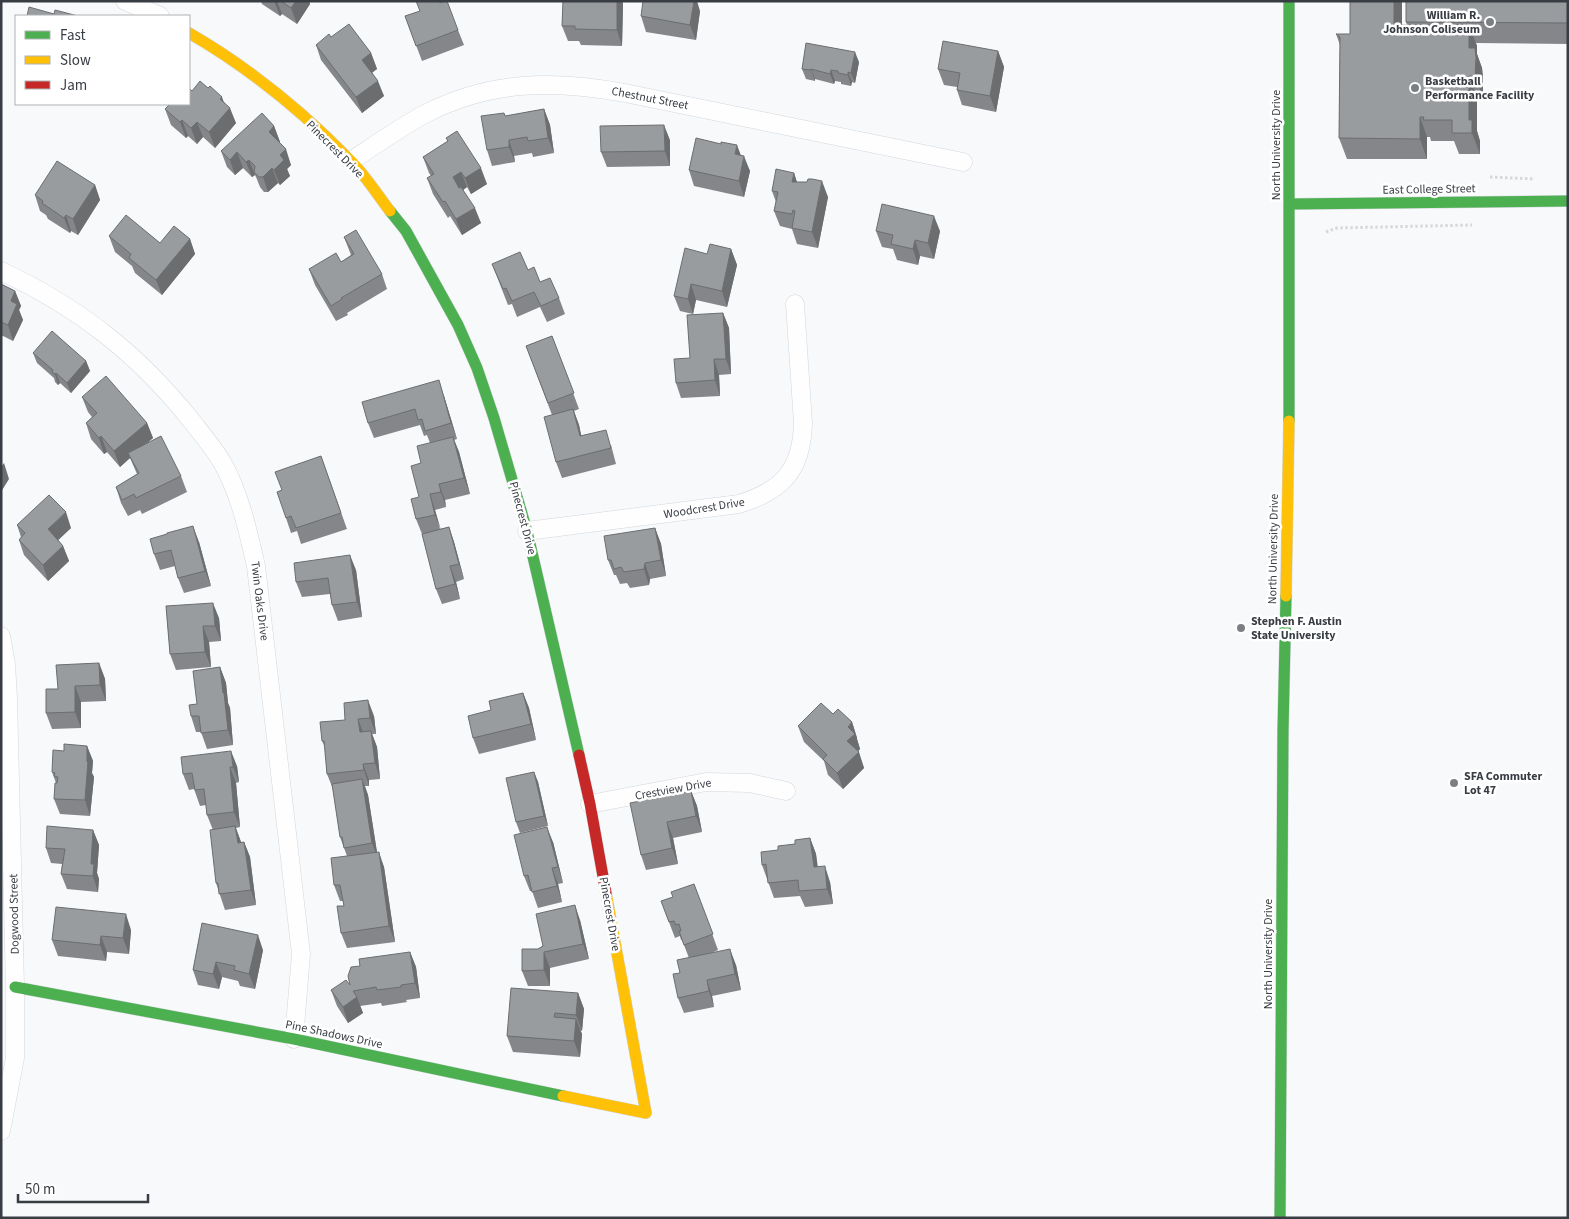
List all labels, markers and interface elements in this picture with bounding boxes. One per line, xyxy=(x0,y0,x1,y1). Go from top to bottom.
place label: William R. Johnson Coliseum xyxy=(1383,7,1480,38)
legend xyxy=(15,15,190,105)
marker: William R. Johnson Coliseum xyxy=(1484,16,1496,28)
text: Fast xyxy=(60,25,86,46)
text: Slow xyxy=(60,50,91,71)
place label: Basketball Performance Facility xyxy=(1425,73,1535,104)
text: Jam xyxy=(60,75,87,96)
marker: Basketball Performance Facility xyxy=(1409,82,1421,94)
street label: Chestnut Street xyxy=(610,83,690,114)
street label: North University Drive xyxy=(1268,90,1285,200)
street label: Pinecrest Drive xyxy=(302,117,367,182)
street label: East College Street xyxy=(1382,180,1476,199)
street label: Pinecrest Drive xyxy=(505,480,540,557)
street label: Woodcrest Drive xyxy=(662,494,746,523)
street label: North University Drive xyxy=(1264,494,1283,604)
street label: Twin Oaks Drive xyxy=(246,560,273,642)
place label: Stephen F. Austin State University xyxy=(1251,613,1342,644)
marker: Stephen F. Austin State University xyxy=(1235,622,1247,634)
place label: SFA Commuter Lot 47 xyxy=(1464,768,1542,799)
street label: Crestview Drive xyxy=(634,774,713,805)
marker: SFA Commuter Lot 47 xyxy=(1448,777,1460,789)
street label: Dogwood Street xyxy=(5,874,24,954)
street label: Pinecrest Drive xyxy=(595,876,624,953)
street label: North University Drive xyxy=(1260,899,1277,1009)
street label: Pine Shadows Drive xyxy=(284,1016,384,1053)
scale bar xyxy=(18,1172,148,1204)
text: 50 m xyxy=(25,1179,55,1200)

